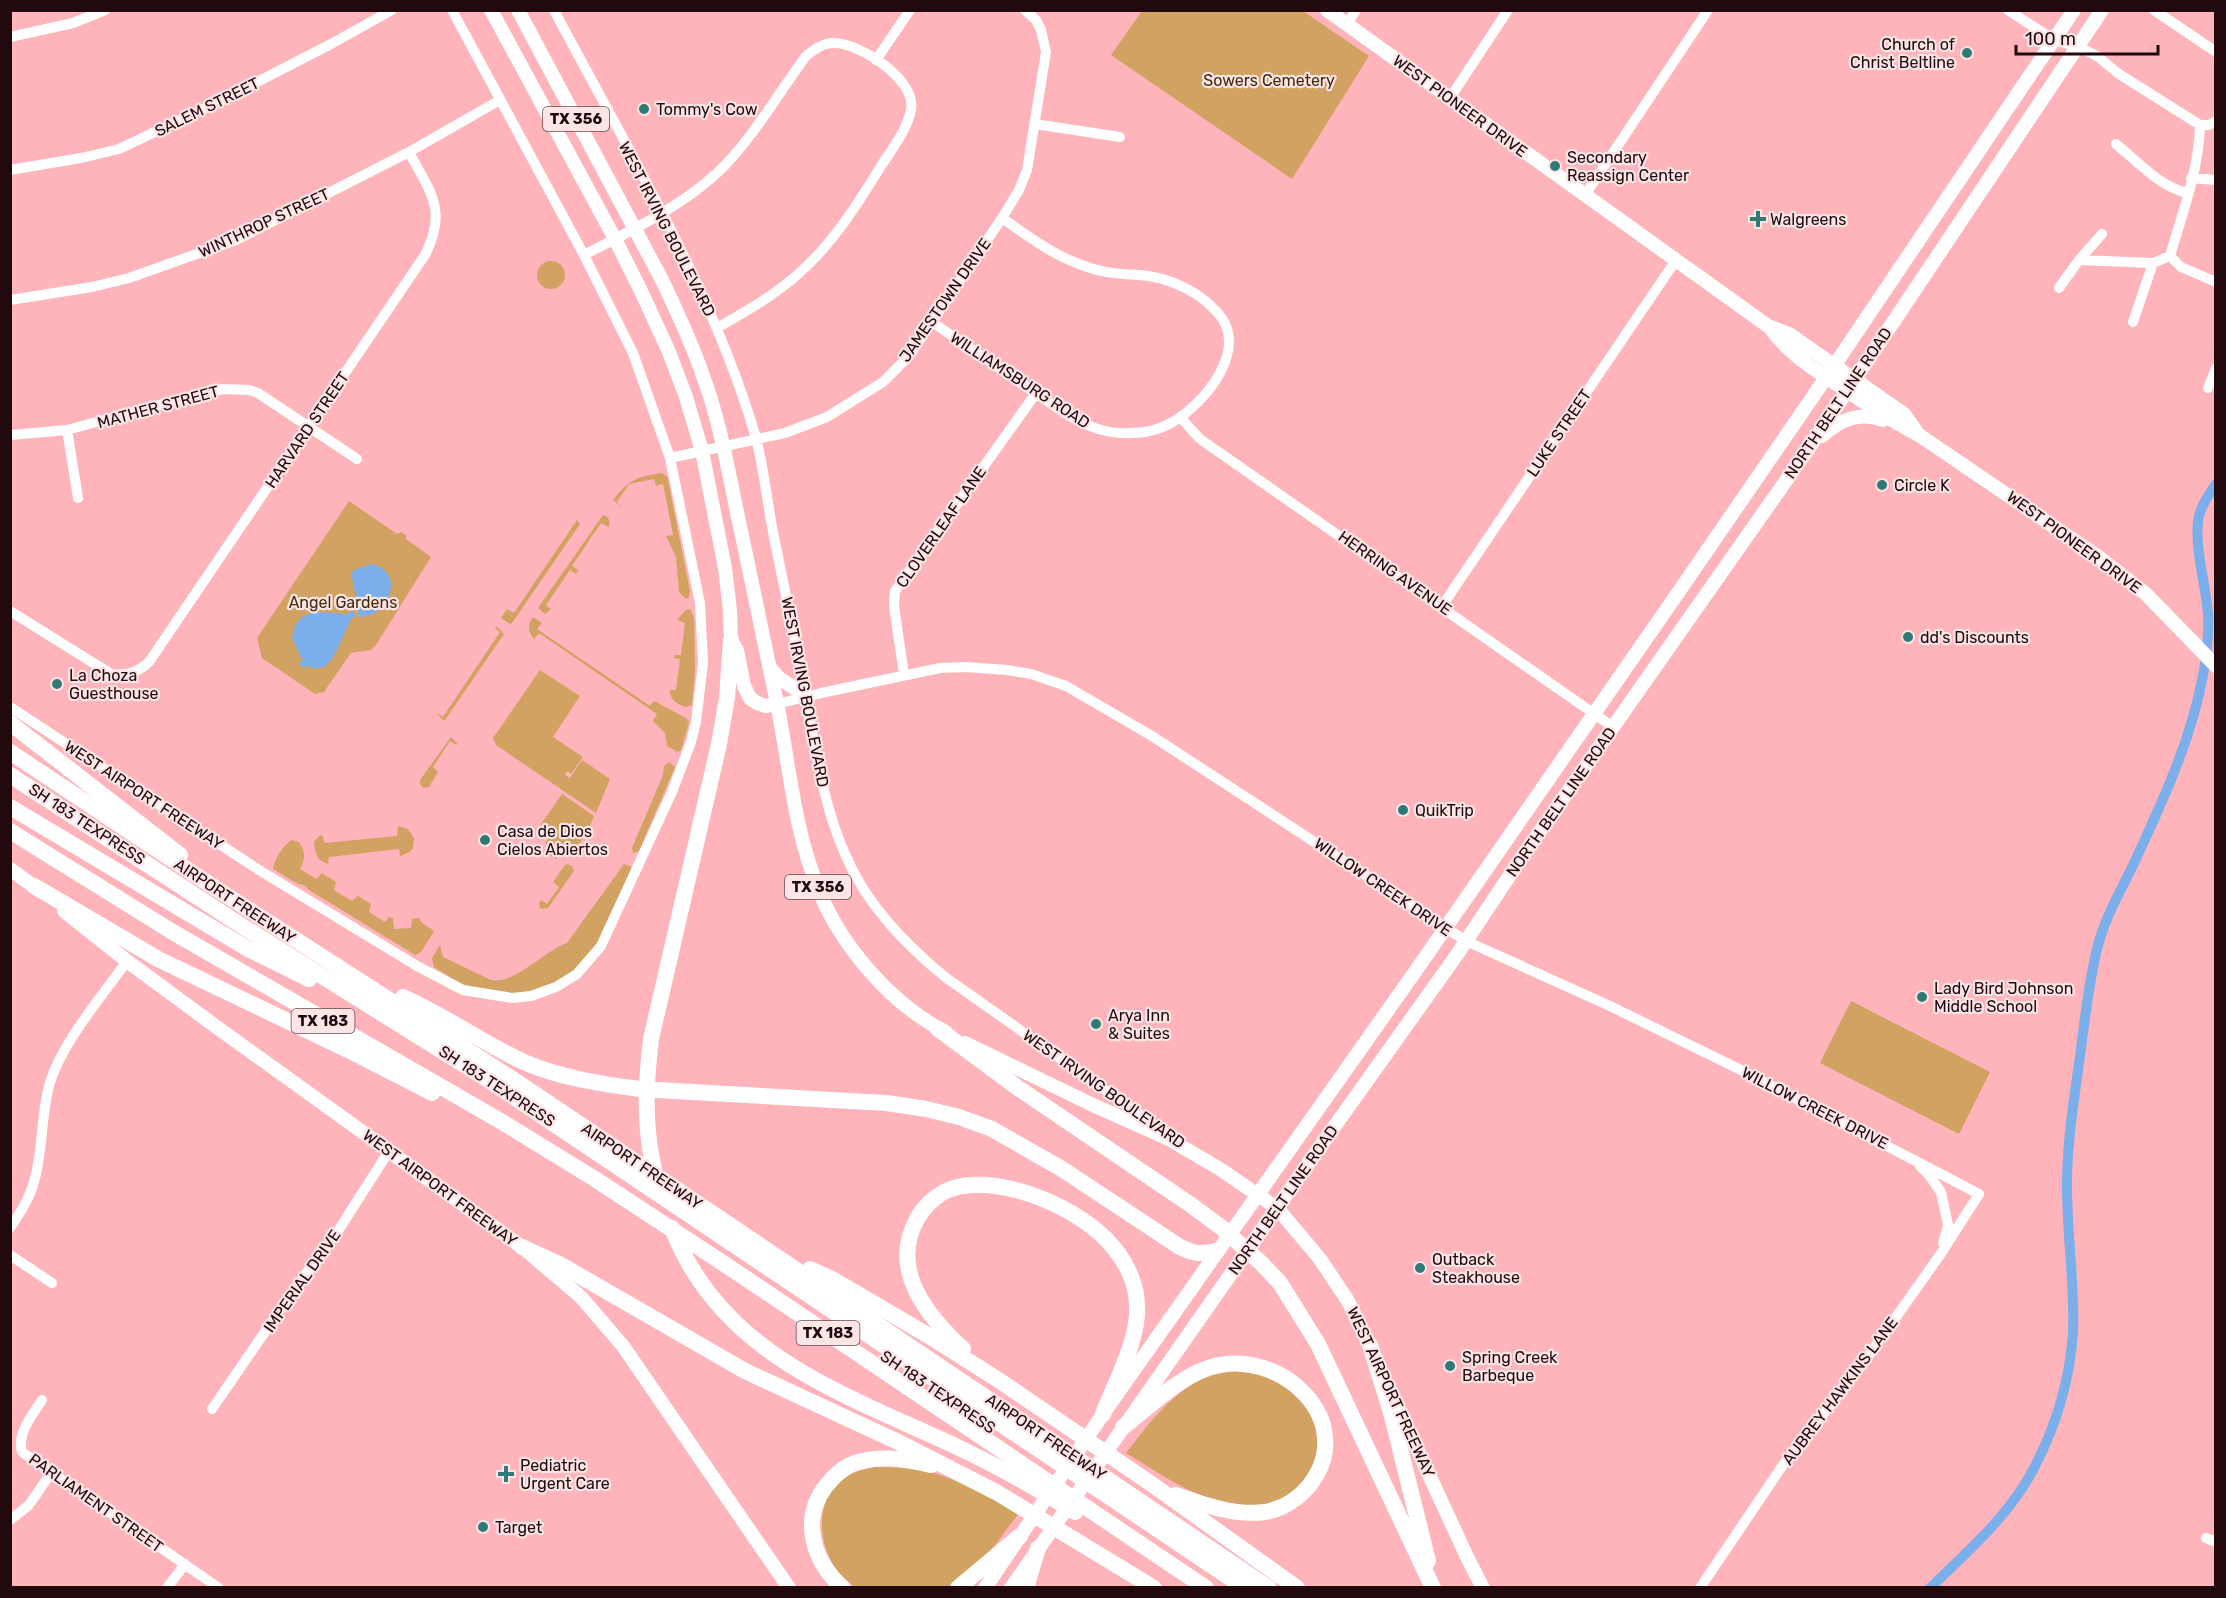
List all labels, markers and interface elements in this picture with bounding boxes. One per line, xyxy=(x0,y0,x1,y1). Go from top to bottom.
scale bar xyxy=(2016,18,2158,56)
text: 100 m xyxy=(2025,28,2076,50)
place label: Church of Christ Beltline xyxy=(1850,35,1956,72)
marker: Church of Christ Beltline xyxy=(1960,46,1974,60)
street label: WEST PIONEER DRIVE xyxy=(1389,51,1531,161)
park label: Sowers Cemetery xyxy=(1203,71,1335,90)
street label: SALEM STREET xyxy=(152,73,262,141)
place label: Tommy's Cow xyxy=(656,100,758,119)
marker: Tommy's Cow xyxy=(637,102,651,116)
road number: TX 356 xyxy=(543,107,609,131)
street label: WEST IRVING BOULEVARD xyxy=(615,138,719,320)
place label: Secondary Reassign Center xyxy=(1567,148,1689,185)
marker: Secondary Reassign Center xyxy=(1548,159,1562,173)
street label: WINTHROP STREET xyxy=(195,184,333,262)
place label: Walgreens xyxy=(1770,210,1846,229)
marker: Walgreens xyxy=(1751,212,1765,226)
street label: JAMESTOWN DRIVE xyxy=(895,235,995,365)
street label: NORTH BELT LINE ROAD xyxy=(1780,324,1896,482)
street label: WILLIAMSBURG ROAD xyxy=(946,328,1094,432)
street label: HARVARD STREET xyxy=(261,368,353,492)
street label: MATHER STREET xyxy=(95,382,221,432)
street label: LUKE STREET xyxy=(1523,386,1595,480)
street label: CLOVERLEAF LANE xyxy=(892,463,990,591)
place label: Circle K xyxy=(1894,476,1950,495)
marker: Circle K xyxy=(1875,478,1889,492)
street label: WEST PIONEER DRIVE xyxy=(2003,487,2145,597)
street label: HERRING AVENUE xyxy=(1335,527,1455,619)
park label: Angel Gardens xyxy=(289,593,397,612)
street label: WEST IRVING BOULEVARD xyxy=(777,595,833,789)
place label: dd's Discounts xyxy=(1920,628,2029,647)
marker: dd's Discounts xyxy=(1901,630,1915,644)
place label: La Choza Guesthouse xyxy=(69,666,159,703)
marker: La Choza Guesthouse xyxy=(50,677,64,691)
street label: NORTH BELT LINE ROAD xyxy=(1502,724,1620,880)
street label: WEST AIRPORT FREEWAY xyxy=(61,736,227,854)
street label: SH 183 TEXPRESS xyxy=(25,779,149,869)
place label: QuikTrip xyxy=(1415,801,1474,820)
marker: QuikTrip xyxy=(1396,803,1410,817)
place label: Casa de Dios Cielos Abiertos xyxy=(497,822,608,859)
marker: Casa de Dios Cielos Abiertos xyxy=(478,833,492,847)
street label: WILLOW CREEK DRIVE xyxy=(1310,834,1456,940)
street label: AIRPORT FREEWAY xyxy=(171,855,299,947)
road number: TX 356 xyxy=(785,875,851,899)
place label: Lady Bird Johnson Middle School xyxy=(1934,979,2073,1016)
marker: Lady Bird Johnson Middle School xyxy=(1915,990,1929,1004)
place label: Arya Inn & Suites xyxy=(1108,1006,1170,1043)
road number: TX 183 xyxy=(292,1009,354,1033)
marker: Arya Inn & Suites xyxy=(1089,1017,1103,1031)
street label: WEST IRVING BOULEVARD xyxy=(1019,1026,1189,1152)
street label: SH 183 TEXPRESS xyxy=(435,1041,559,1131)
street label: WILLOW CREEK DRIVE xyxy=(1738,1063,1892,1153)
street label: AIRPORT FREEWAY xyxy=(578,1119,706,1213)
street label: NORTH BELT LINE ROAD xyxy=(1224,1122,1342,1278)
street label: WEST AIRPORT FREEWAY xyxy=(359,1126,521,1250)
street label: IMPERIAL DRIVE xyxy=(259,1226,345,1336)
place label: Outback Steakhouse xyxy=(1432,1250,1520,1287)
marker: Outback Steakhouse xyxy=(1413,1261,1427,1275)
street label: WEST AIRPORT FREEWAY xyxy=(1343,1304,1439,1480)
street label: AUBREY HAWKINS LANE xyxy=(1778,1313,1902,1469)
road number: TX 183 xyxy=(796,1321,860,1345)
street label: SH 183 TEXPRESS xyxy=(877,1346,999,1438)
place label: Spring Creek Barbeque xyxy=(1462,1348,1558,1385)
marker: Spring Creek Barbeque xyxy=(1443,1359,1457,1373)
street label: AIRPORT FREEWAY xyxy=(982,1390,1110,1484)
street label: PARLIAMENT STREET xyxy=(25,1449,167,1557)
place label: Pediatric Urgent Care xyxy=(520,1456,610,1493)
marker: Pediatric Urgent Care xyxy=(497,1465,515,1483)
place label: Target xyxy=(495,1518,542,1537)
marker: Target xyxy=(476,1520,490,1534)

